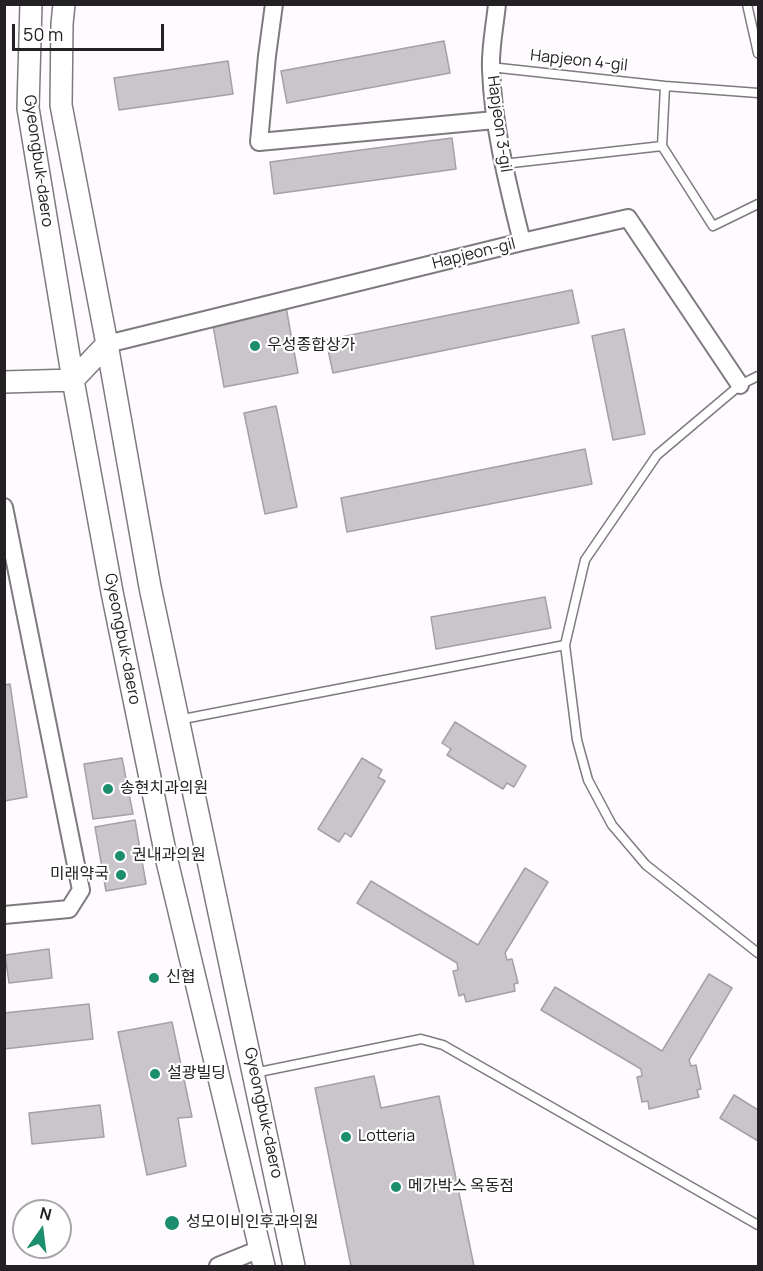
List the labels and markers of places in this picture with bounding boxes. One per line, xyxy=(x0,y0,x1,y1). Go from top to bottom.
place label: 우성종합상가 xyxy=(267,336,355,356)
marker: 우성종합상가 xyxy=(248,339,262,353)
place label: 송현치과의원 xyxy=(120,779,208,799)
marker: 송현치과의원 xyxy=(101,782,115,796)
place label: 권내과의원 xyxy=(132,846,206,866)
marker: 권내과의원 xyxy=(113,849,127,863)
place label: 미래약국 xyxy=(50,865,109,885)
marker: 미래약국 xyxy=(114,868,128,882)
place label: 신협 xyxy=(166,968,195,988)
marker: 신협 xyxy=(147,971,161,985)
place label: 설광빌딩 xyxy=(167,1064,226,1084)
marker: 설광빌딩 xyxy=(148,1067,162,1081)
place label: Lotteria xyxy=(358,1127,415,1147)
marker: Lotteria xyxy=(339,1130,353,1144)
place label: 메가박스 옥동점 xyxy=(408,1177,514,1197)
marker: 메가박스 옥동점 xyxy=(389,1180,403,1194)
place label: 성모이비인후과의원 xyxy=(186,1213,318,1233)
marker: 성모이비인후과의원 xyxy=(163,1214,181,1232)

